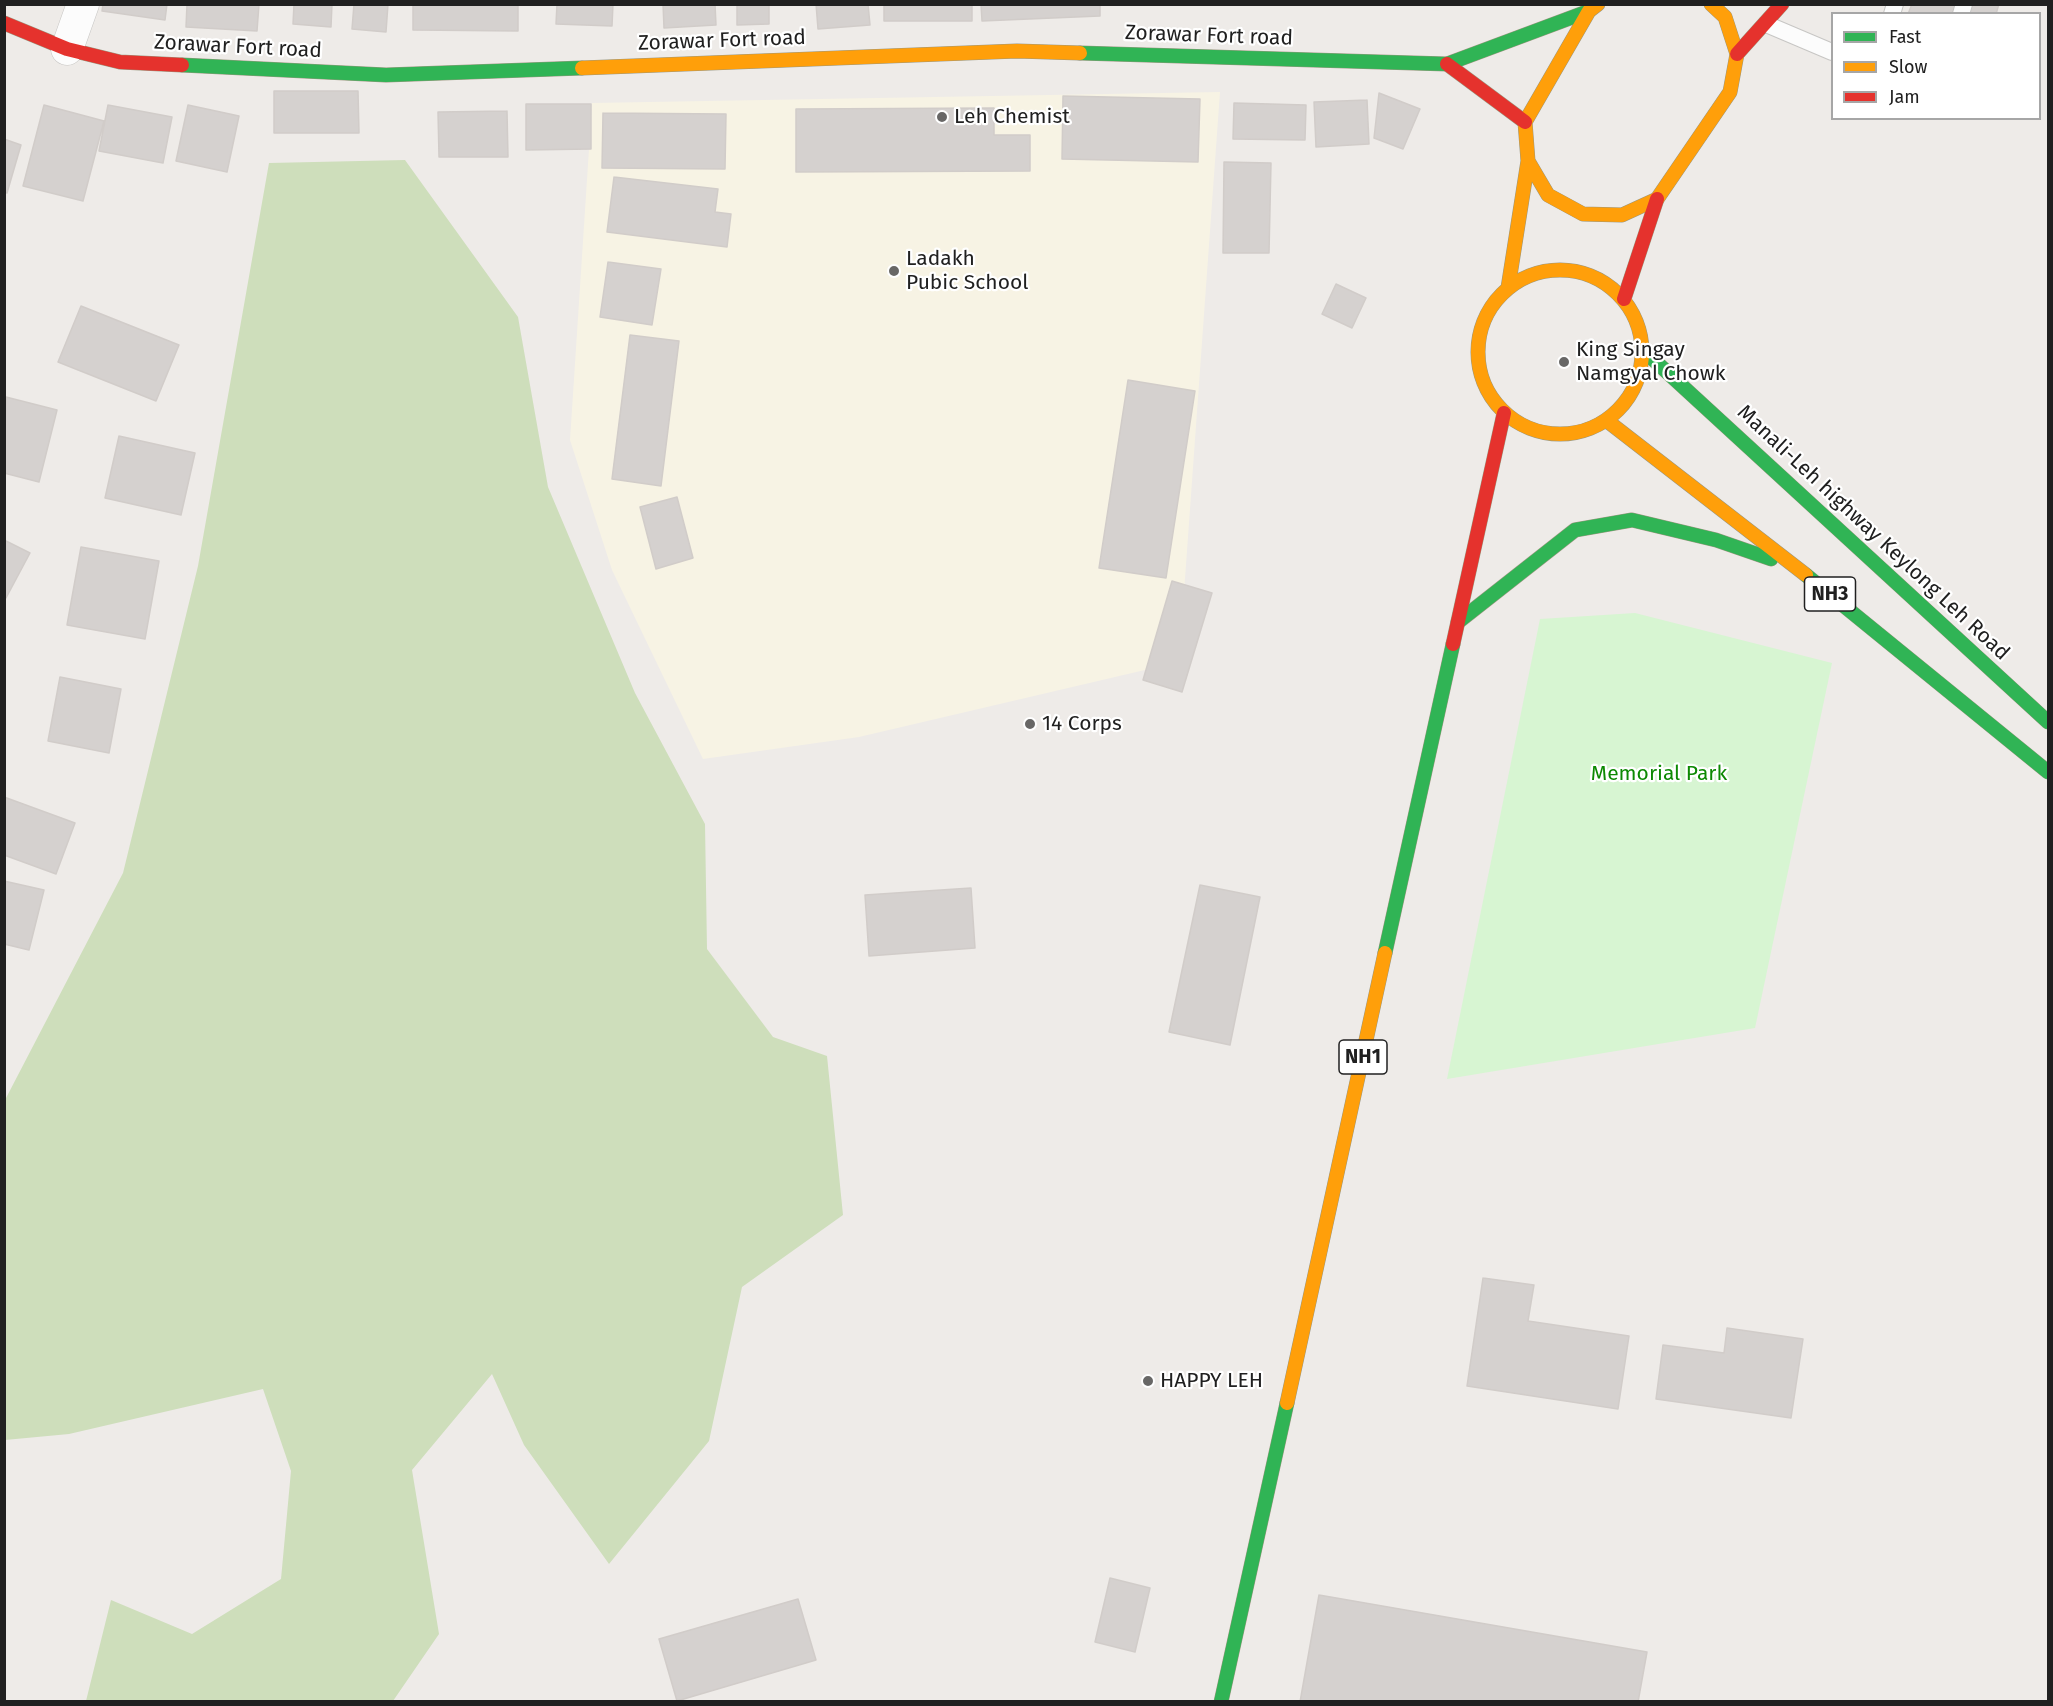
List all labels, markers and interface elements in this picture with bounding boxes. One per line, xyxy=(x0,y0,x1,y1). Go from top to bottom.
legend xyxy=(1831,12,2041,120)
street label: Zorawar Fort road xyxy=(1125,20,1293,52)
street label: Zorawar Fort road xyxy=(638,25,806,57)
text: Fast xyxy=(1889,26,1921,48)
street label: Zorawar Fort road xyxy=(153,30,323,64)
text: Slow xyxy=(1889,56,1927,78)
text: Jam xyxy=(1889,86,1920,108)
place label: Leh Chemist xyxy=(954,104,1070,130)
marker: Leh Chemist xyxy=(935,110,949,124)
place label: Ladakh Pubic School xyxy=(906,246,1028,296)
marker: Ladakh Pubic School xyxy=(887,264,901,278)
place label: King Singay Namgyal Chowk xyxy=(1576,337,1726,387)
marker: King Singay Namgyal Chowk xyxy=(1557,355,1571,369)
street label: Manali-Leh highway Keylong Leh Road xyxy=(1732,400,2014,666)
road number: NH3 xyxy=(1804,577,1856,611)
place label: 14 Corps xyxy=(1042,711,1122,737)
marker: 14 Corps xyxy=(1023,717,1037,731)
park label: Memorial Park xyxy=(1591,761,1727,787)
road number: NH1 xyxy=(1339,1040,1387,1074)
place label: HAPPY LEH xyxy=(1160,1368,1263,1394)
marker: HAPPY LEH xyxy=(1141,1374,1155,1388)

